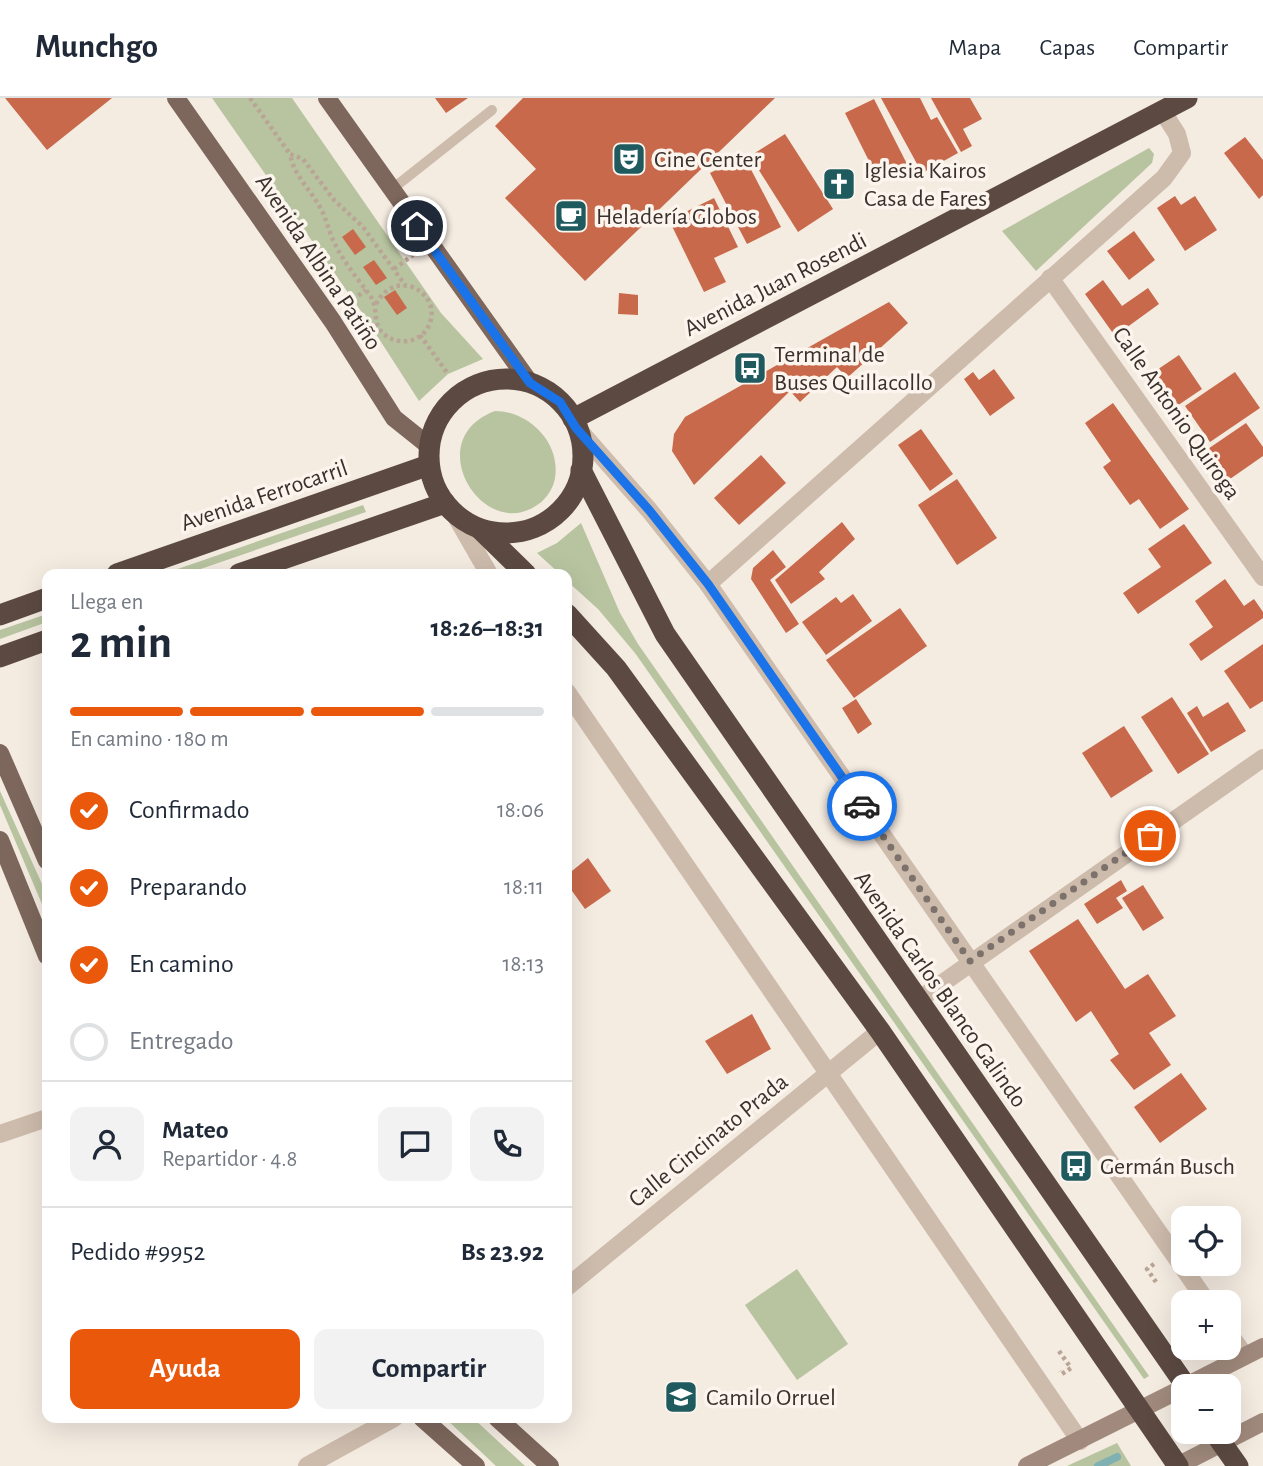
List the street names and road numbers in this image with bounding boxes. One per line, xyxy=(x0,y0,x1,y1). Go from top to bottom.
street label: Avenida Albina Patiño xyxy=(251,170,386,355)
street label: Avenida Juan Rosendi xyxy=(680,228,871,341)
street label: Calle Antonio Quiroga xyxy=(1108,323,1245,504)
street label: Avenida Ferrocarril xyxy=(178,456,351,536)
street label: Avenida Carlos Blanco Galindo xyxy=(849,867,1031,1112)
street label: Calle Cincinato Prada xyxy=(625,1069,793,1212)

